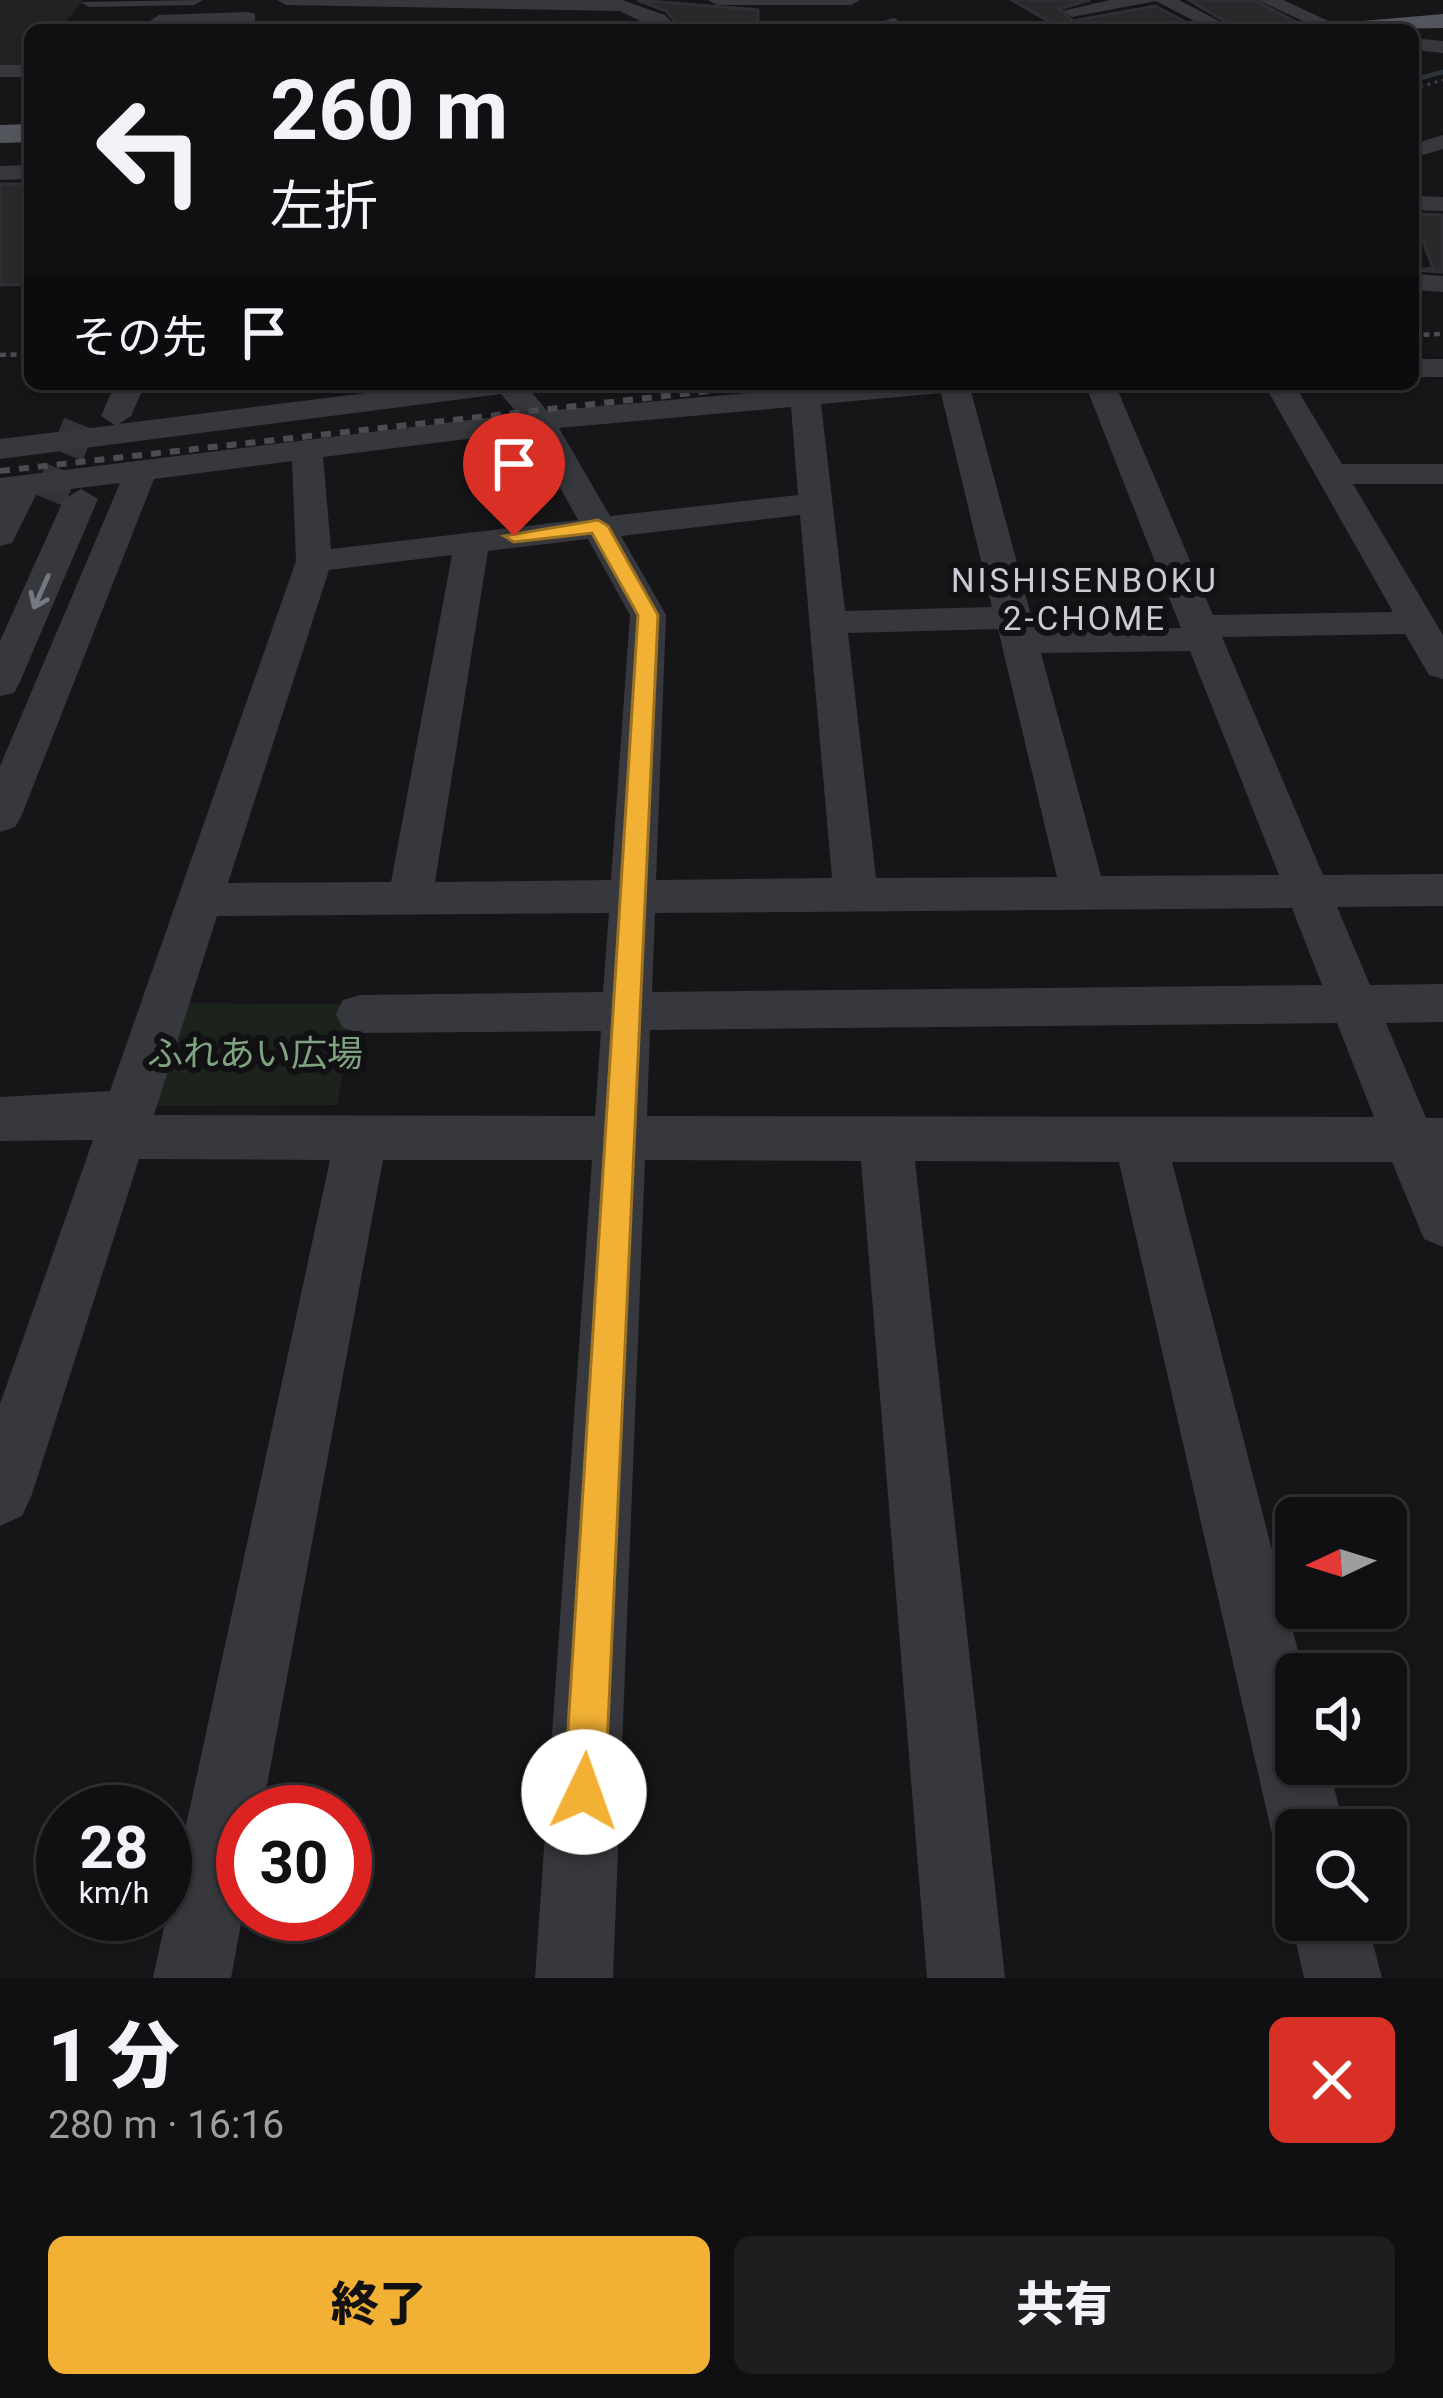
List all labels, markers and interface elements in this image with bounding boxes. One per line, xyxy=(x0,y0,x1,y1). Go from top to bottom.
text: 260 m xyxy=(270,61,508,160)
icon: left xyxy=(72,72,228,228)
text: 左折 xyxy=(270,175,378,238)
icon: arrive xyxy=(231,300,297,366)
text: その先 xyxy=(72,311,207,364)
pin xyxy=(463,413,565,536)
icon: arrive xyxy=(481,431,547,497)
district label: NISHISENBOKU 2-CHOME xyxy=(951,561,1219,638)
one-way arrow xyxy=(28,573,50,609)
park label: ふれあい広場 xyxy=(147,1033,363,1075)
north arrow xyxy=(1275,1497,1407,1629)
map controls xyxy=(1275,1497,1407,1941)
button: sound xyxy=(1275,1653,1407,1785)
position arrow xyxy=(521,1729,647,1855)
speed limit sign: 30 xyxy=(216,1785,372,1941)
button: search xyxy=(1275,1809,1407,1941)
text: 28 xyxy=(80,1812,148,1883)
text: km/h xyxy=(79,1875,149,1910)
text: 1 分 xyxy=(48,2014,179,2099)
button: close xyxy=(1269,2017,1395,2143)
text: 280 m · 16:16 xyxy=(48,2102,284,2148)
button: 終了 xyxy=(48,2236,710,2374)
button: 共有 xyxy=(734,2236,1395,2374)

